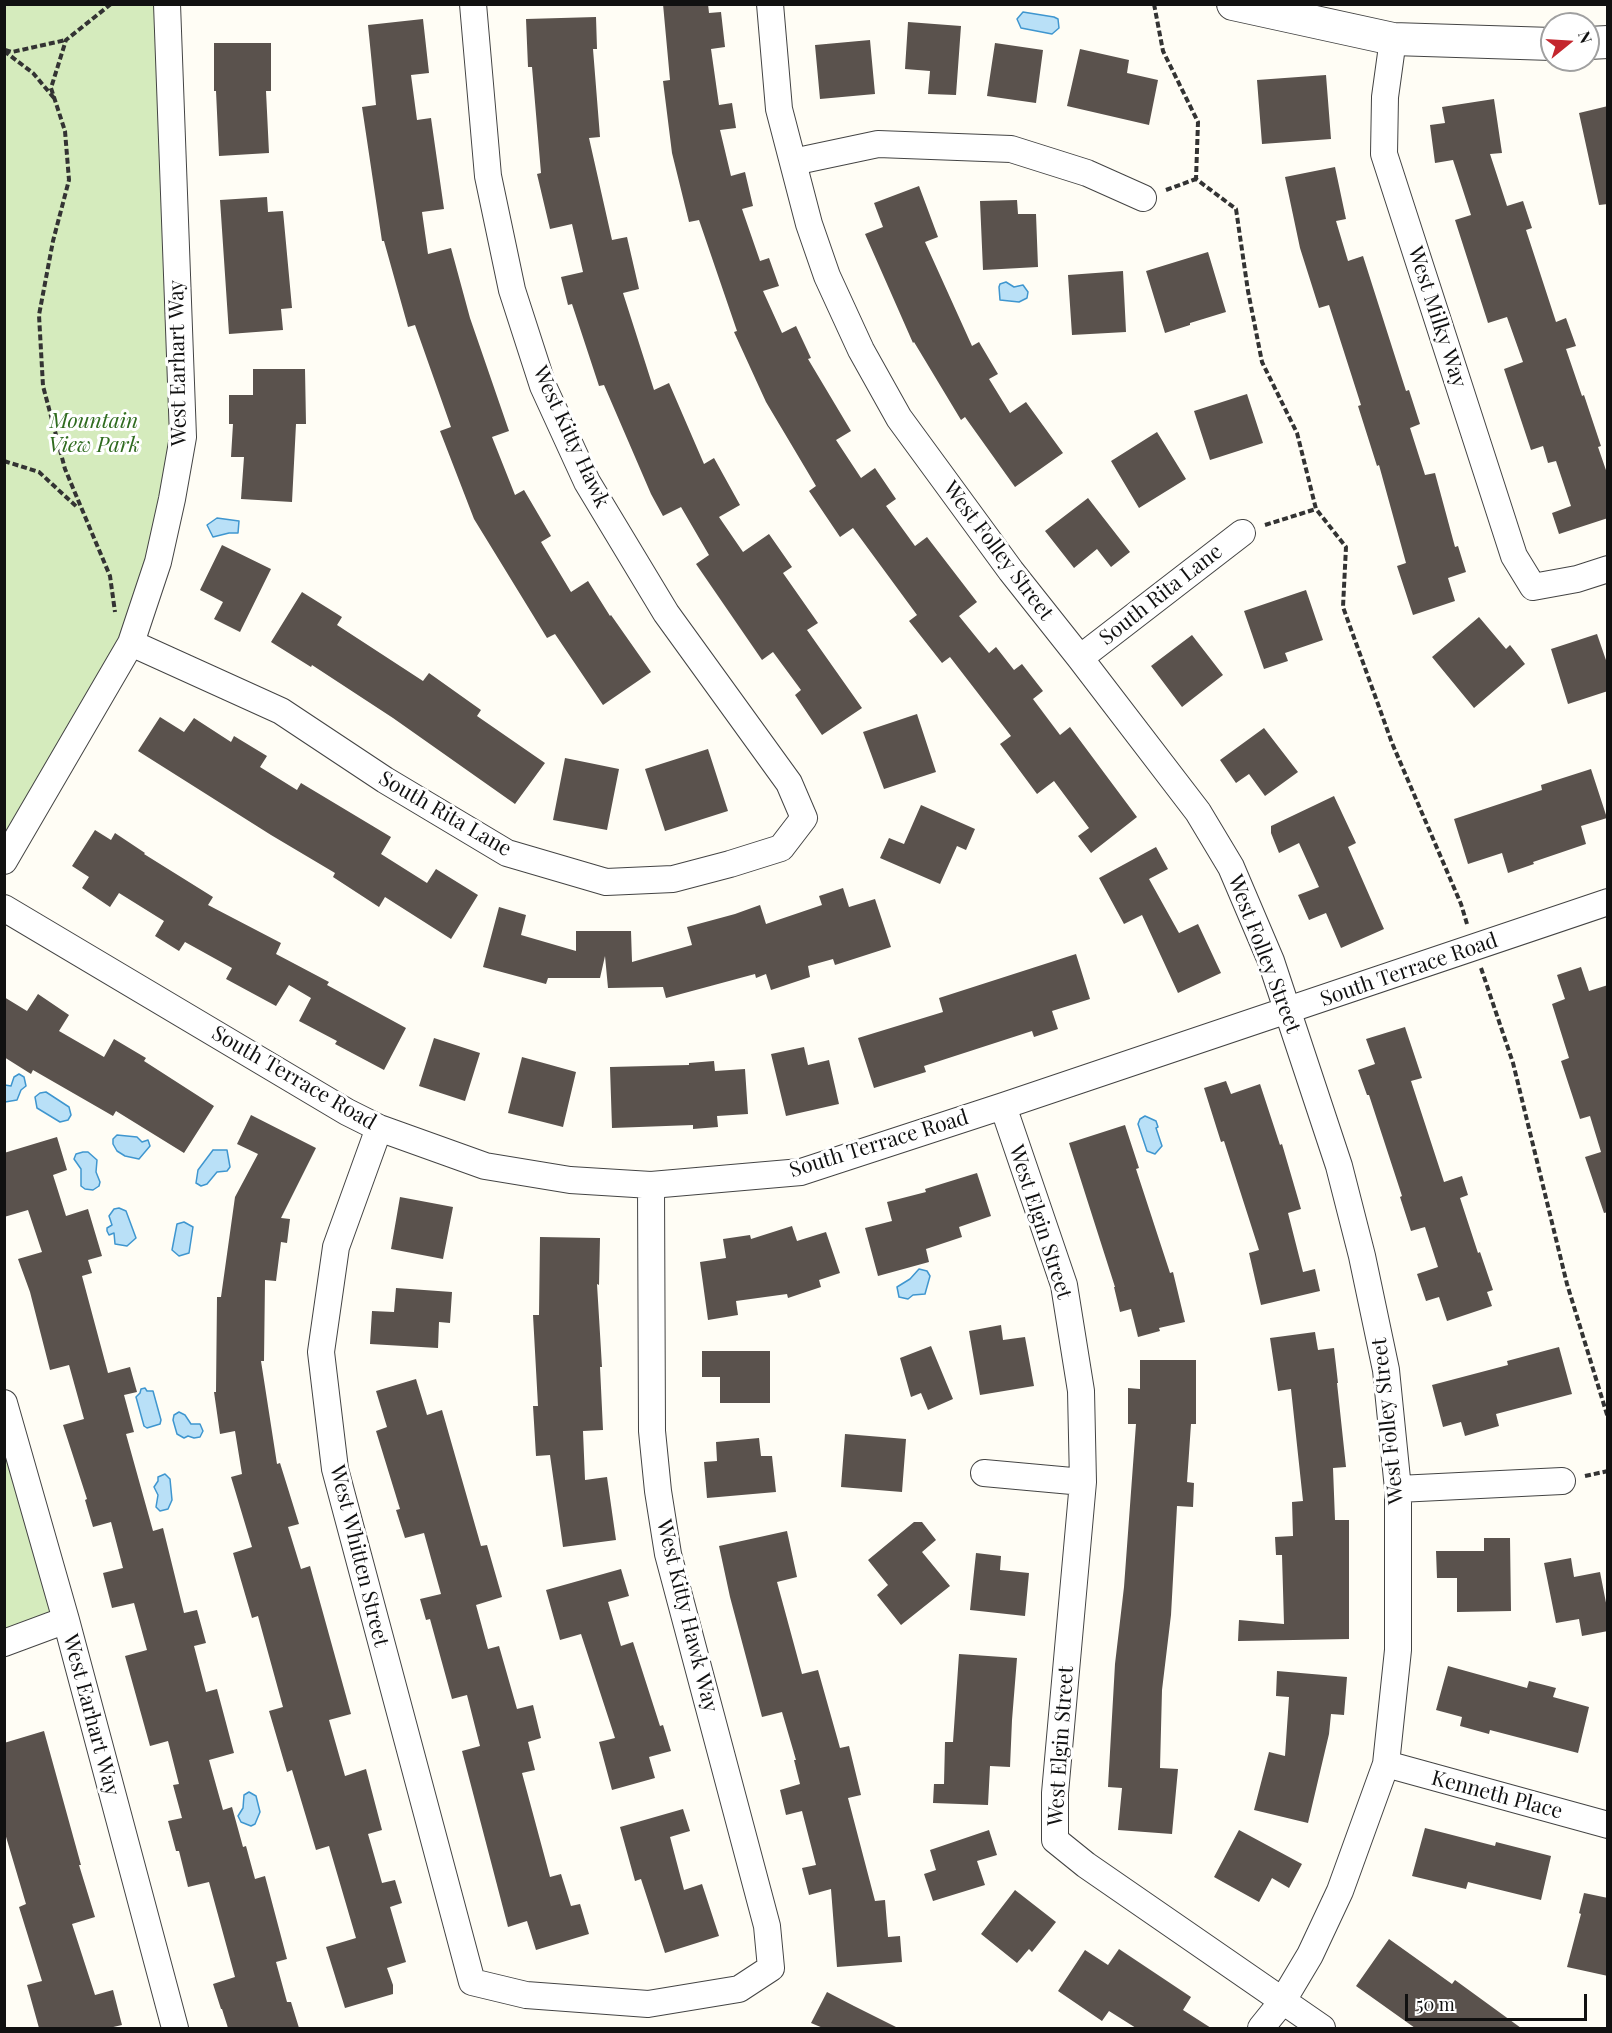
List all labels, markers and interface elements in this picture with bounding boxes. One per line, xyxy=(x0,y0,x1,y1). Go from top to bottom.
north arrow xyxy=(1540,12,1600,72)
text: N xyxy=(1574,28,1597,46)
street label: West Milky Way xyxy=(1402,243,1472,391)
street label: West Earhart Way xyxy=(164,280,192,446)
street label: West Kitty Hawk xyxy=(527,362,615,512)
park label: Mountain View Park xyxy=(48,408,140,458)
street label: West Folley Street xyxy=(938,477,1058,625)
street label: South Rita Lane xyxy=(1095,539,1227,651)
street label: South Rita Lane xyxy=(374,766,516,862)
street label: West Folley Street xyxy=(1222,871,1306,1037)
street label: South Terrace Road xyxy=(1317,928,1501,1012)
street label: South Terrace Road xyxy=(207,1021,381,1135)
street label: South Terrace Road xyxy=(786,1105,972,1183)
street label: West Elgin Street xyxy=(1003,1142,1077,1302)
street label: West Folley Street xyxy=(1367,1336,1409,1506)
street label: West Whitten Street xyxy=(324,1463,394,1649)
street label: West Kitty Hawk Way xyxy=(651,1517,723,1715)
street label: West Earhart Way xyxy=(57,1632,125,1798)
street label: West Elgin Street xyxy=(1043,1665,1079,1827)
street label: Kenneth Place xyxy=(1429,1765,1565,1825)
scale bar xyxy=(1408,1982,1590,2020)
text: 50 m xyxy=(1416,1992,1455,2016)

